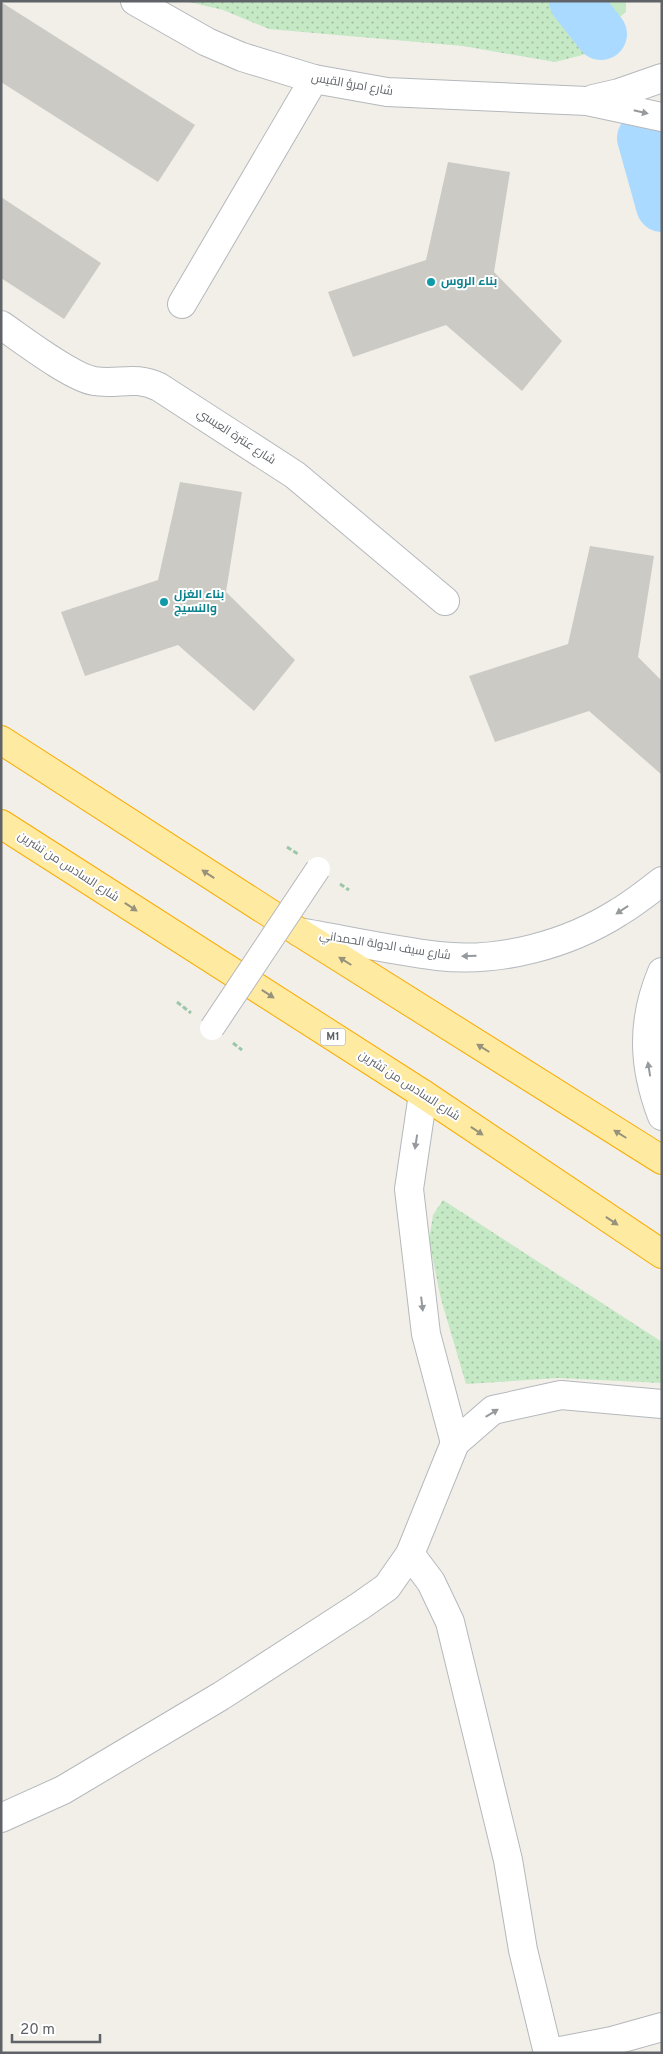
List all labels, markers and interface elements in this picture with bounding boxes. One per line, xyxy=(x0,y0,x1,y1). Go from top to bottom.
street label: شارع امرؤ القيس xyxy=(310,70,394,100)
one-way arrow xyxy=(634,108,649,116)
place label: بناء الروس xyxy=(441,274,497,290)
marker: بناء الروس xyxy=(425,276,437,288)
street label: شارع عنترة العبسي xyxy=(193,405,279,469)
place label: بناء الغزل والنسيج xyxy=(174,587,224,617)
marker: بناء الغزل والنسيج xyxy=(158,596,170,608)
street label: شارع السادس من تشرين xyxy=(14,828,122,906)
one-way arrow xyxy=(202,869,215,879)
one-way arrow xyxy=(124,902,137,912)
one-way arrow xyxy=(615,905,629,914)
street label: شارع سيف الدولة الحمداني xyxy=(318,928,452,965)
one-way arrow xyxy=(461,952,477,960)
one-way arrow xyxy=(339,957,352,966)
one-way arrow xyxy=(261,990,274,999)
road number: M1 xyxy=(320,1028,346,1046)
one-way arrow xyxy=(476,1043,489,1053)
street label: شارع السادس من تشرين xyxy=(355,1047,463,1125)
one-way arrow xyxy=(644,1060,652,1076)
one-way arrow xyxy=(471,1126,484,1135)
one-way arrow xyxy=(614,1130,627,1139)
one-way arrow xyxy=(412,1135,420,1151)
one-way arrow xyxy=(605,1216,619,1226)
one-way arrow xyxy=(418,1296,426,1312)
one-way arrow xyxy=(486,1408,499,1417)
scale bar xyxy=(12,2012,100,2044)
text: 20 m xyxy=(20,2021,55,2040)

